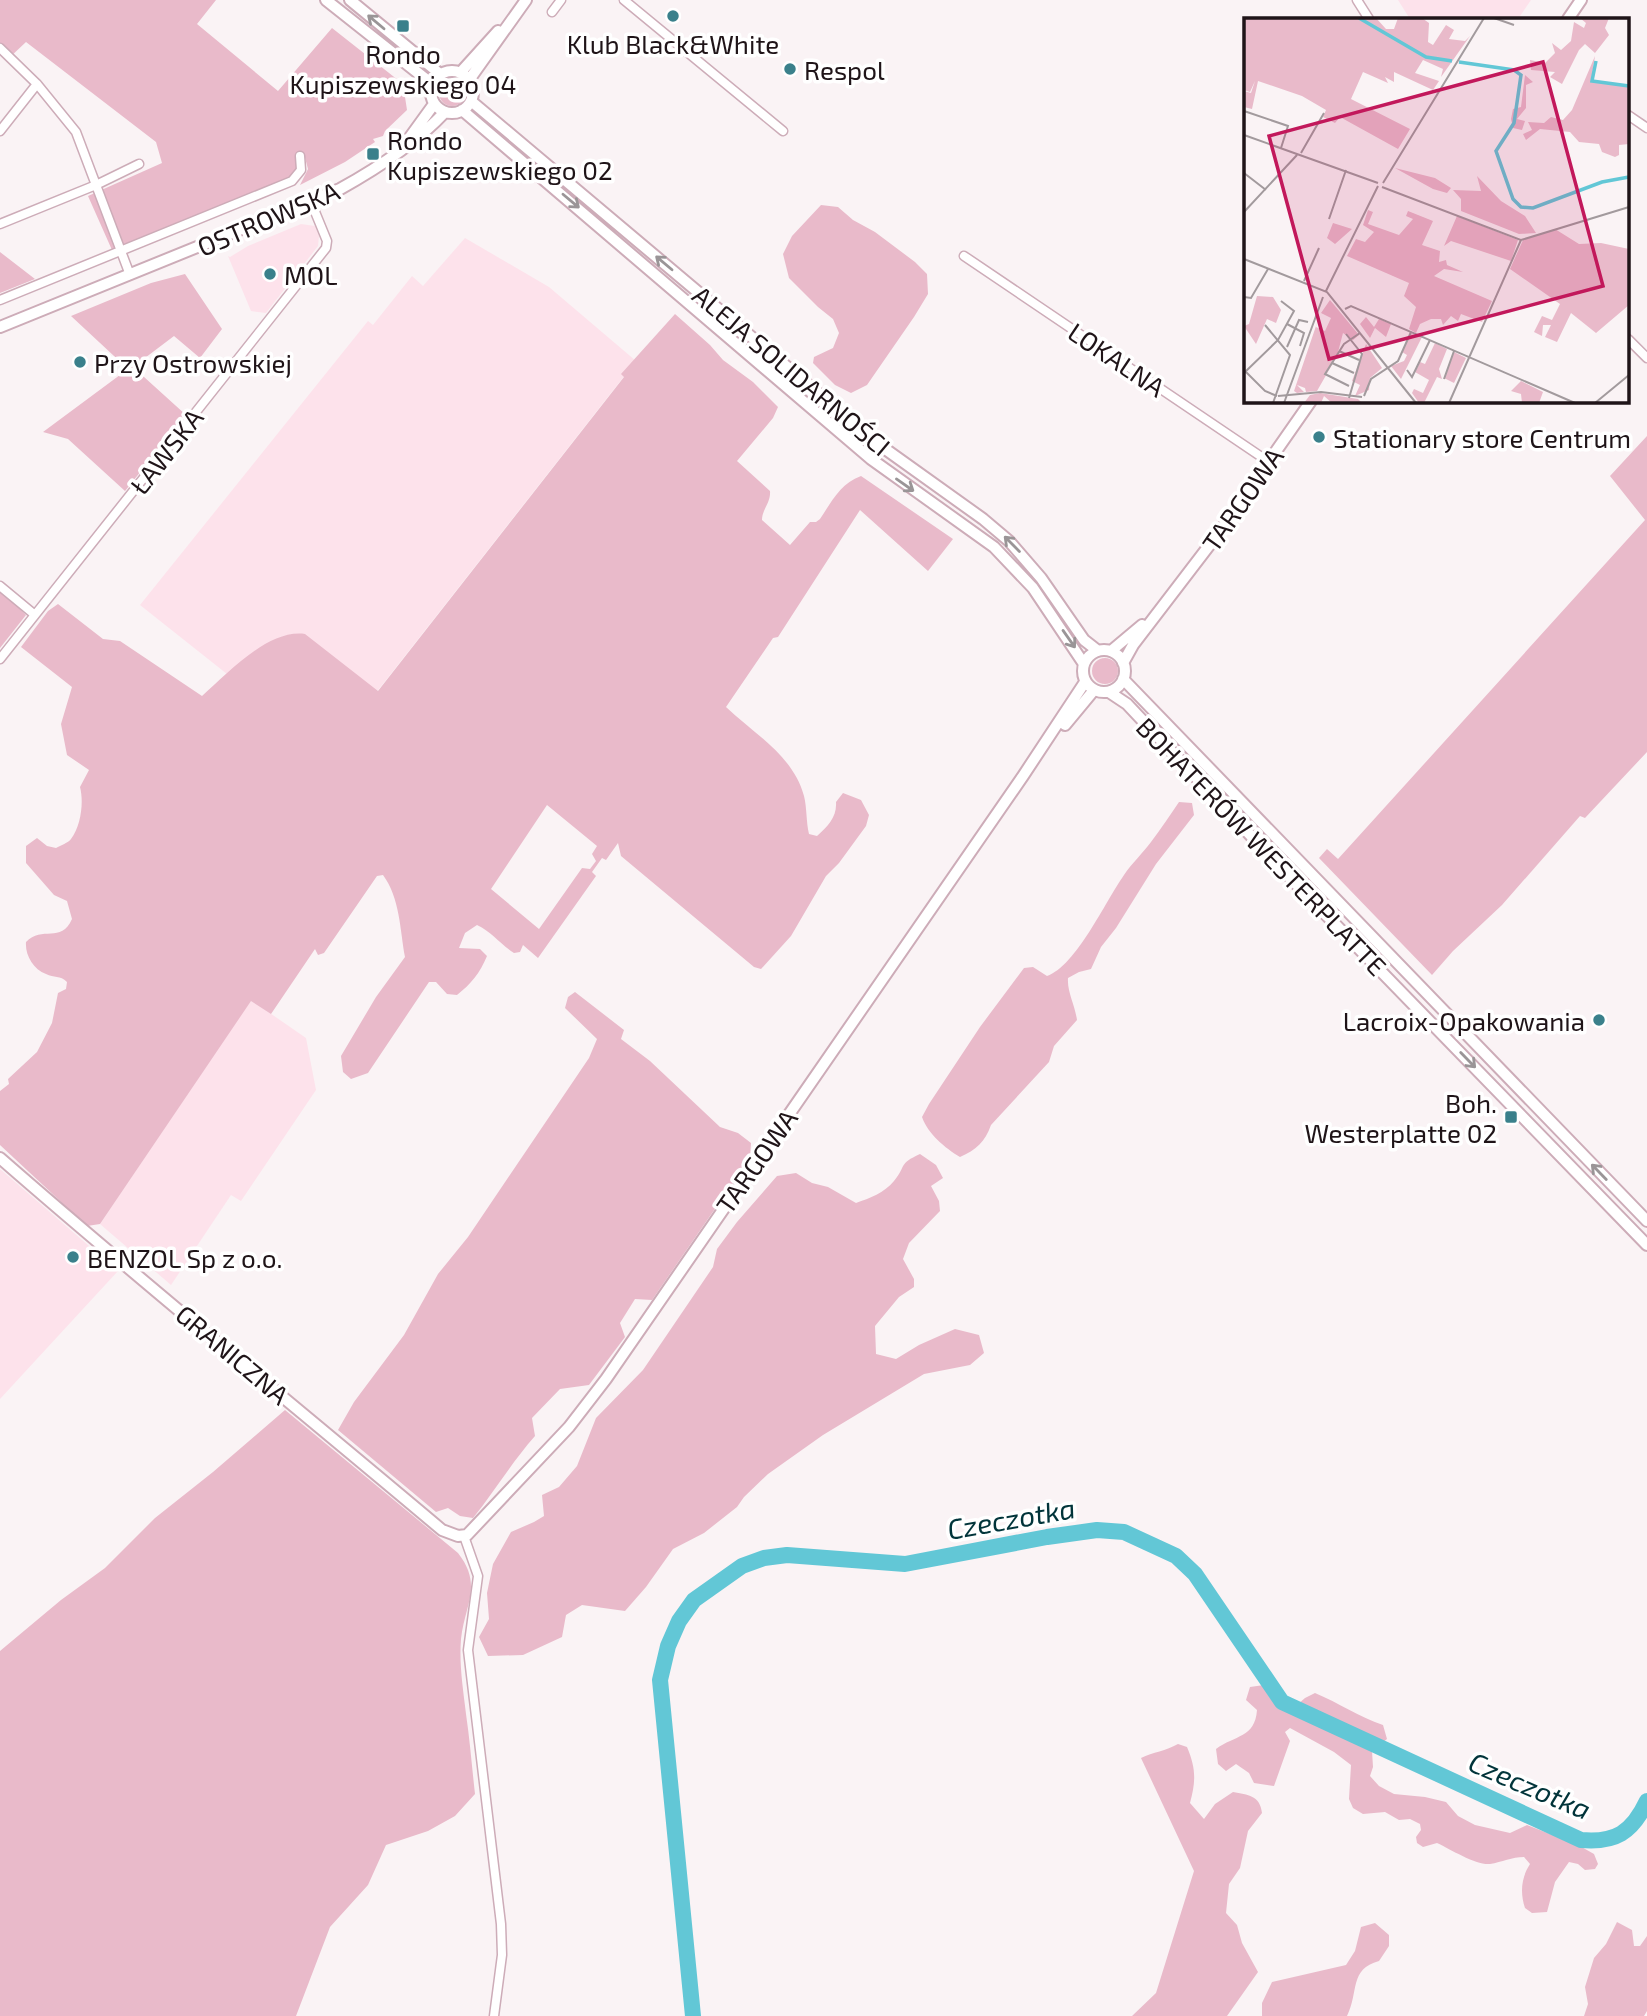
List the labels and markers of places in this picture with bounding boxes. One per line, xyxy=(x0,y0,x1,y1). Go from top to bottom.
marker: Klub Black&White xyxy=(665,8,681,24)
marker: Rondo Kupiszewskiego 04 xyxy=(395,18,411,34)
place label: Klub Black&White xyxy=(567,28,779,59)
place label: Rondo Kupiszewskiego 04 xyxy=(290,38,516,99)
place label: Respol xyxy=(804,54,885,85)
marker: Respol xyxy=(782,61,798,77)
place label: Rondo Kupiszewskiego 02 xyxy=(387,124,613,185)
marker: Rondo Kupiszewskiego 02 xyxy=(365,146,381,162)
place label: MOL xyxy=(284,259,338,290)
marker: MOL xyxy=(262,266,278,282)
place label: Przy Ostrowskiej xyxy=(94,347,292,378)
marker: Przy Ostrowskiej xyxy=(72,354,88,370)
place label: Stationary store Centrum xyxy=(1333,422,1631,453)
marker: Stationary store Centrum xyxy=(1311,429,1327,445)
place label: Lacroix-Opakowania xyxy=(1343,1005,1585,1036)
marker: Lacroix-Opakowania xyxy=(1591,1012,1607,1028)
place label: Boh. Westerplatte 02 xyxy=(1304,1087,1497,1148)
marker: Boh. Westerplatte 02 xyxy=(1503,1109,1519,1125)
place label: BENZOL Sp z o.o. xyxy=(87,1242,282,1273)
marker: BENZOL Sp z o.o. xyxy=(65,1249,81,1265)

